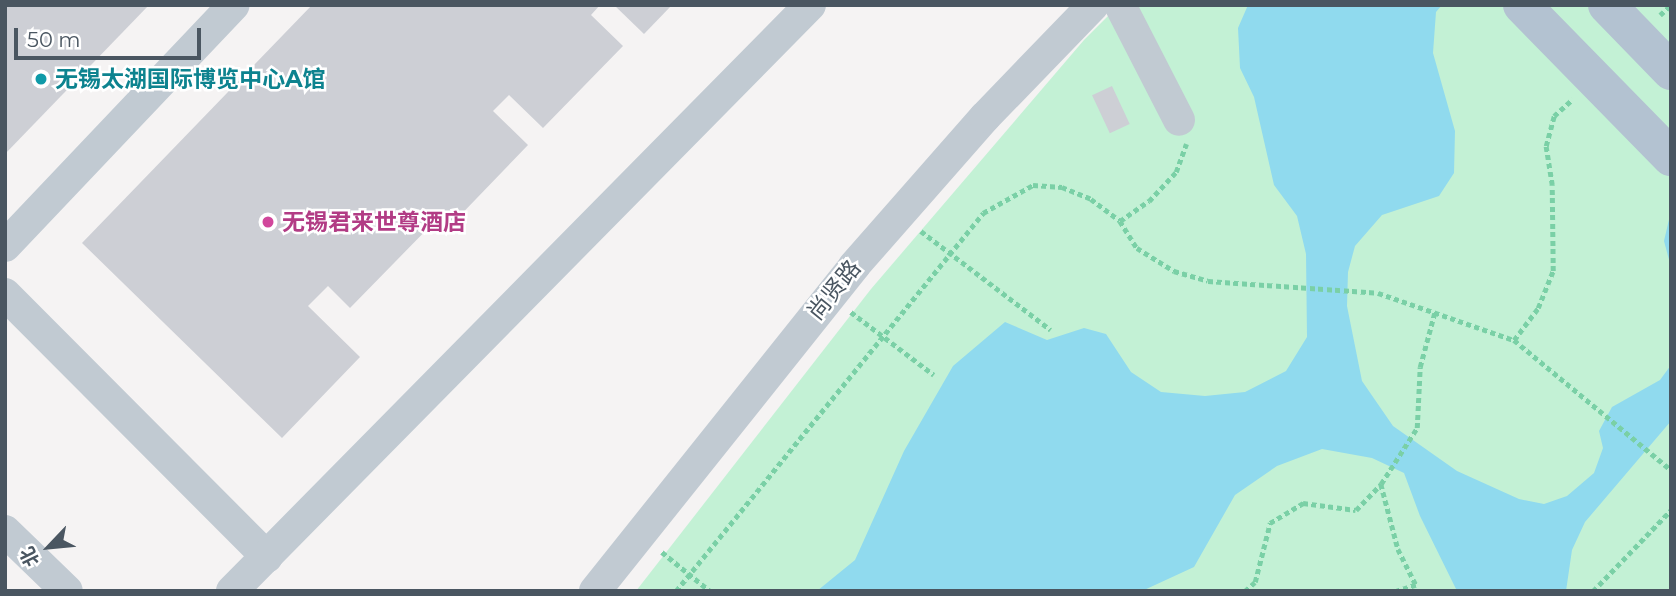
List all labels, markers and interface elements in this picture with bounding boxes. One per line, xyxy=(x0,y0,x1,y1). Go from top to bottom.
scale bar xyxy=(18,14,205,58)
text: 50 m xyxy=(27,27,81,52)
place label: 无锡太湖国际博览中心A馆 xyxy=(55,65,326,93)
marker: 无锡太湖国际博览中心A馆 xyxy=(33,71,49,87)
place label: 无锡君来世尊酒店 xyxy=(282,208,466,236)
marker: 无锡君来世尊酒店 xyxy=(260,214,276,230)
street label: 尚贤路 xyxy=(802,255,866,325)
north arrow xyxy=(14,512,84,582)
text: 北 xyxy=(15,543,44,570)

